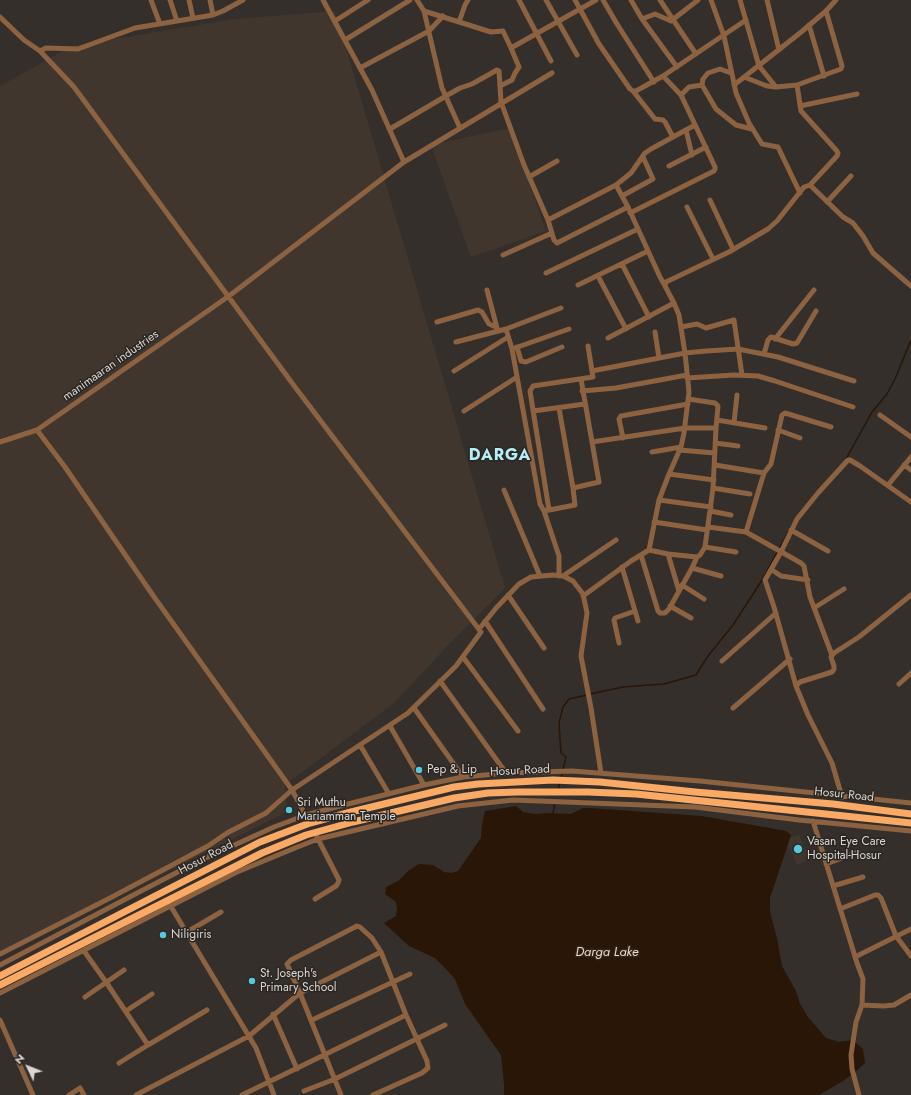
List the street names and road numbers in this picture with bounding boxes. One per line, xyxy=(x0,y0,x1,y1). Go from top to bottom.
street label: manimaaran industries xyxy=(60,327,162,405)
street label: Hosur Road xyxy=(490,762,550,780)
street label: Hosur Road xyxy=(813,785,875,805)
street label: Hosur Road xyxy=(176,838,236,878)

